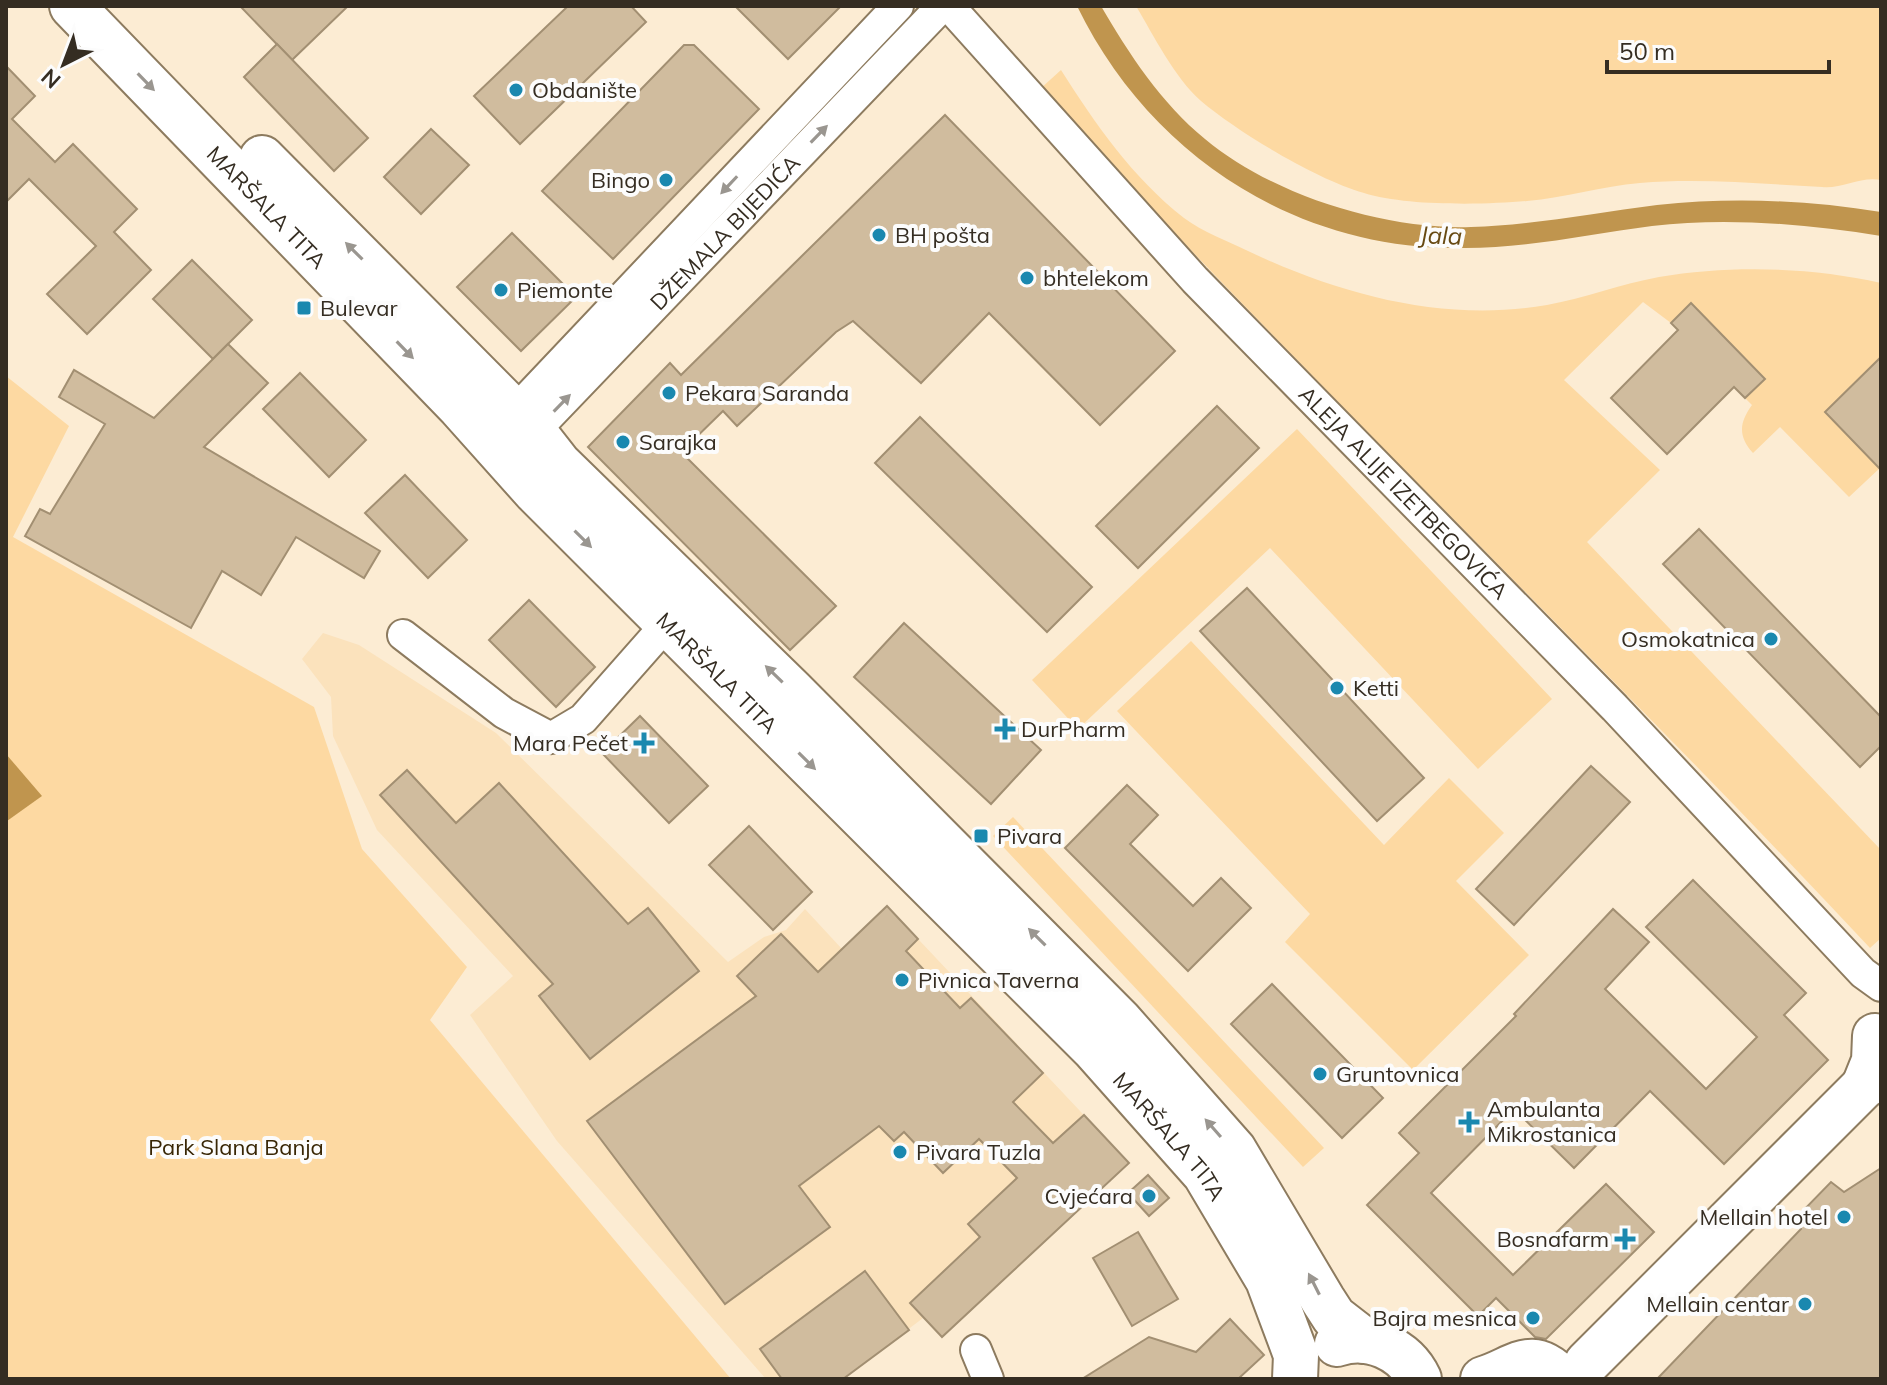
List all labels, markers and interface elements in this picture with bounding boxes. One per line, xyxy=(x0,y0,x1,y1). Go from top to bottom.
north arrow xyxy=(24,24,104,104)
scale bar xyxy=(1607,24,1829,74)
text: 50 m xyxy=(1619,36,1675,66)
text: N xyxy=(35,63,66,95)
one-way arrow xyxy=(136,72,155,91)
place label: Obdanište xyxy=(532,76,637,104)
marker: Obdanište xyxy=(507,81,525,99)
one-way arrow xyxy=(809,125,828,144)
street label: MARŠALA TITA xyxy=(201,140,333,275)
street label: DŽEMALA BIJEDIĆA xyxy=(644,149,806,316)
place label: Bingo xyxy=(591,166,650,194)
marker: Bingo xyxy=(657,171,675,189)
one-way arrow xyxy=(720,175,738,194)
water label: Jala xyxy=(1417,219,1463,251)
place label: BH pošta xyxy=(895,221,990,249)
marker: BH pošta xyxy=(870,226,888,244)
one-way arrow xyxy=(345,242,364,261)
place label: bhtelekom xyxy=(1043,264,1149,292)
marker: bhtelekom xyxy=(1018,269,1036,287)
place label: Piemonte xyxy=(517,276,613,304)
marker: Piemonte xyxy=(492,281,510,299)
place label: Bulevar xyxy=(320,294,397,322)
marker: Bulevar xyxy=(295,299,313,317)
one-way arrow xyxy=(395,340,413,359)
place label: Pekara Saranda xyxy=(685,379,849,407)
street label: ALEJA ALIJE IZETBEGOVIĆA xyxy=(1293,380,1514,605)
marker: Pekara Saranda xyxy=(660,384,678,402)
one-way arrow xyxy=(552,394,571,413)
place label: Sarajka xyxy=(639,428,717,456)
marker: Sarajka xyxy=(614,433,632,451)
one-way arrow xyxy=(573,529,592,548)
street label: MARŠALA TITA xyxy=(651,606,784,739)
place label: Osmokatnica xyxy=(1621,625,1755,653)
marker: Osmokatnica xyxy=(1762,630,1780,648)
one-way arrow xyxy=(765,665,784,683)
place label: Ketti xyxy=(1353,674,1399,702)
marker: Ketti xyxy=(1328,679,1346,697)
place label: DurPharm xyxy=(1021,715,1126,743)
marker: DurPharm xyxy=(996,720,1014,738)
place label: Mara Pečet xyxy=(513,729,628,757)
marker: Mara Pečet xyxy=(635,734,653,752)
one-way arrow xyxy=(798,751,816,770)
place label: Pivara xyxy=(997,822,1062,850)
marker: Pivara xyxy=(972,827,990,845)
one-way arrow xyxy=(1028,928,1046,947)
place label: Pivnica Taverna xyxy=(918,966,1079,994)
marker: Pivnica Taverna xyxy=(893,971,911,989)
place label: Gruntovnica xyxy=(1336,1060,1459,1088)
marker: Gruntovnica xyxy=(1311,1065,1329,1083)
street label: MARŠALA TITA xyxy=(1107,1066,1232,1206)
place label: Ambulanta Mikrostanica xyxy=(1487,1095,1617,1148)
marker: Ambulanta Mikrostanica xyxy=(1458,1111,1480,1133)
one-way arrow xyxy=(1205,1118,1223,1137)
park label: Park Slana Banja xyxy=(148,1133,324,1161)
place label: Pivara Tuzla xyxy=(916,1138,1041,1166)
marker: Pivara Tuzla xyxy=(891,1143,909,1161)
place label: Cvjećara xyxy=(1044,1182,1133,1210)
marker: Cvjećara xyxy=(1140,1187,1158,1205)
place label: Mellain hotel xyxy=(1699,1203,1828,1231)
marker: Mellain hotel xyxy=(1835,1208,1853,1226)
place label: Bosnafarm xyxy=(1497,1225,1609,1253)
marker: Bosnafarm xyxy=(1616,1230,1634,1248)
one-way arrow xyxy=(1307,1272,1321,1295)
place label: Mellain centar xyxy=(1646,1290,1789,1318)
marker: Mellain centar xyxy=(1796,1295,1814,1313)
place label: Bajra mesnica xyxy=(1372,1304,1517,1332)
marker: Bajra mesnica xyxy=(1524,1309,1542,1327)

